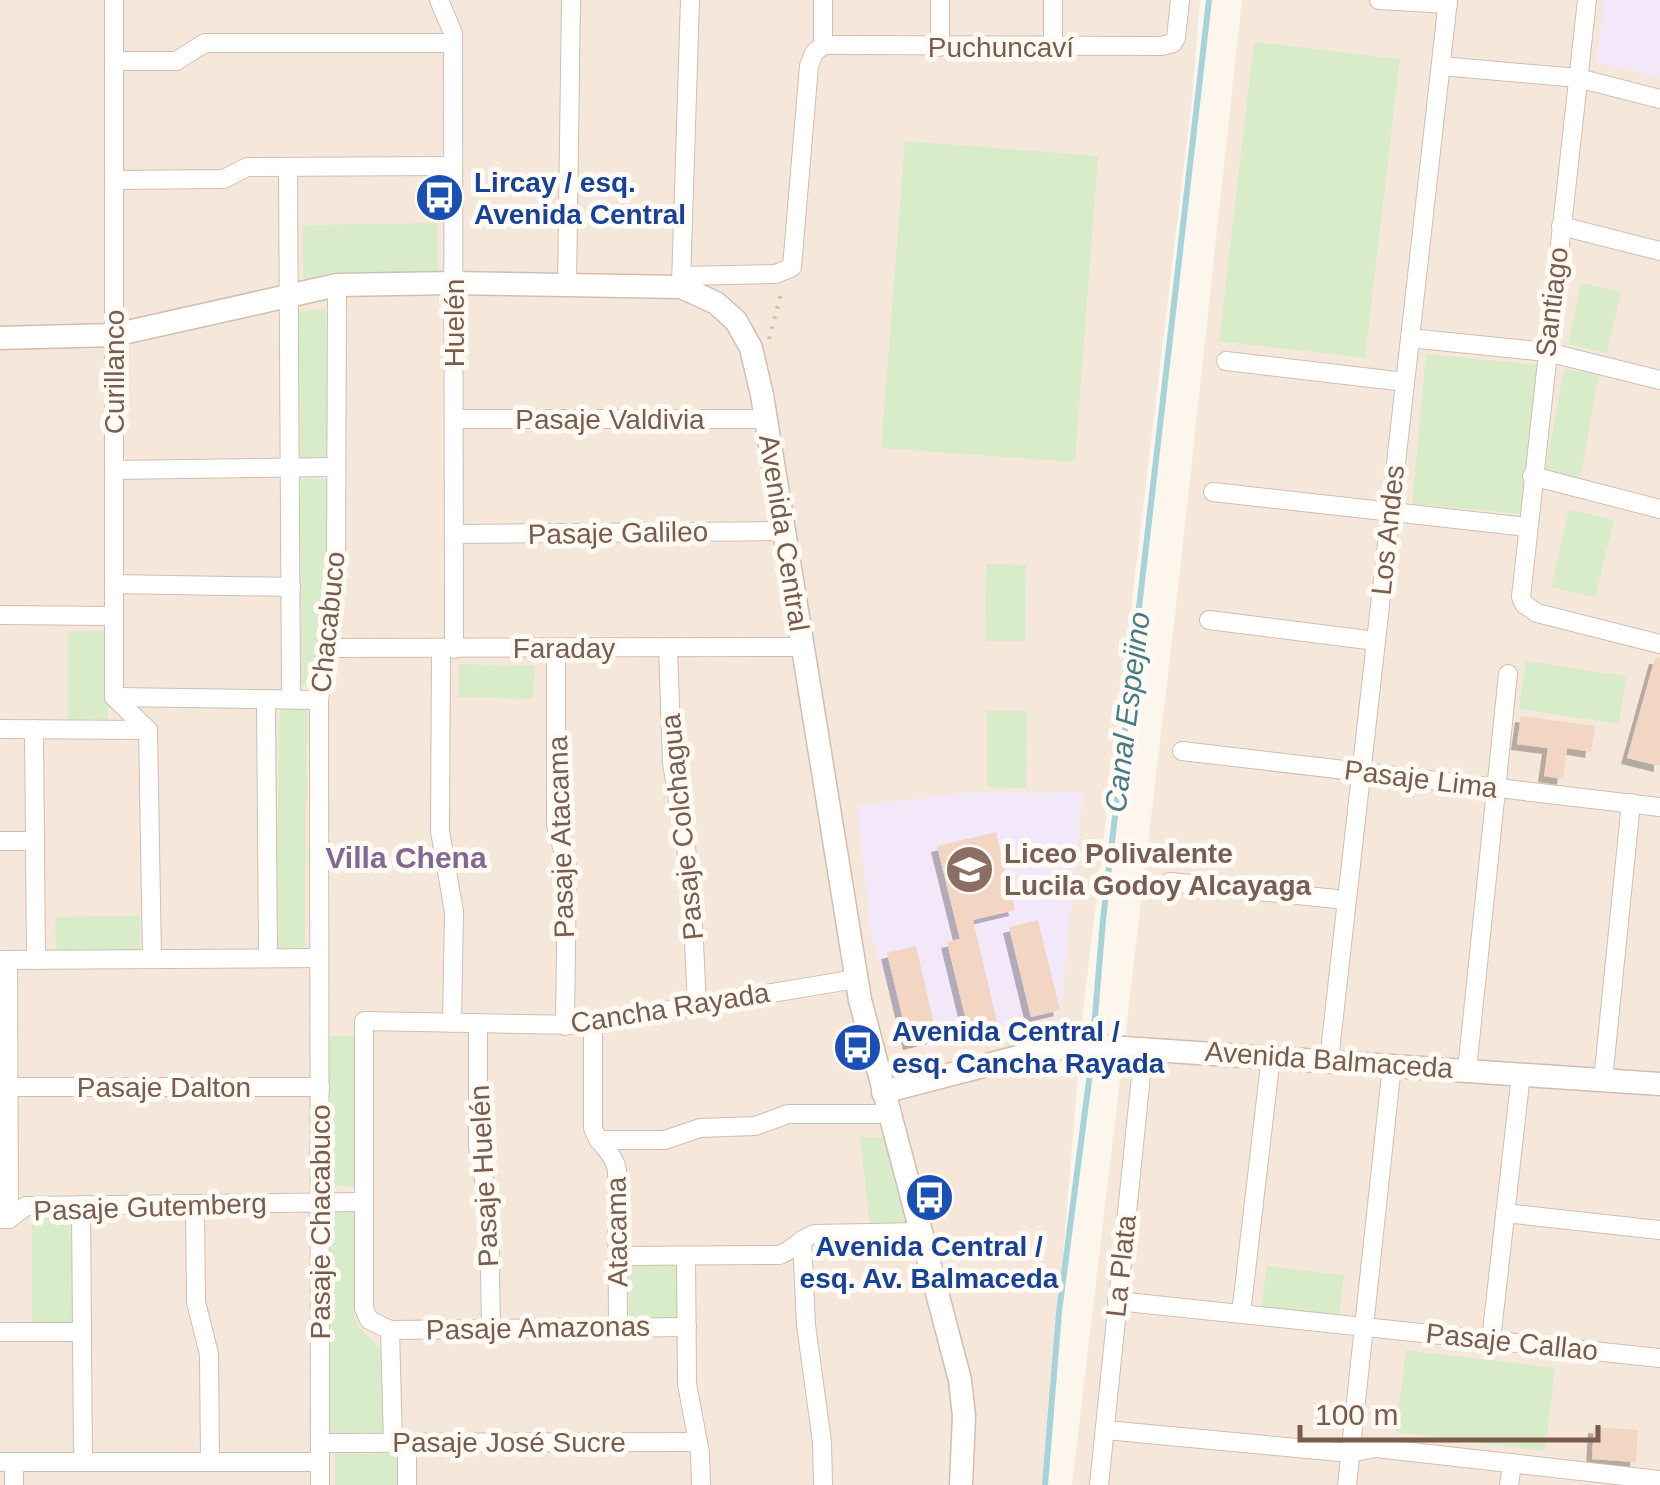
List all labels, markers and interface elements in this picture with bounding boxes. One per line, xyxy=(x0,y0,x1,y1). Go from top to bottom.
street label: Puchuncaví xyxy=(928,32,1074,63)
place label: Lircay / esq. Avenida Central xyxy=(474,167,686,230)
bus stop icon: Lircay / esq. Avenida Central xyxy=(413,172,465,224)
street label: Santiago xyxy=(1530,245,1574,359)
street label: Huelén xyxy=(439,279,470,367)
street label: Curillanco xyxy=(99,310,130,434)
street label: Pasaje Valdivia xyxy=(515,404,705,435)
street label: Avenida Central xyxy=(753,432,815,634)
street label: Los Andes xyxy=(1366,463,1410,597)
street label: Pasaje Galileo xyxy=(527,516,709,550)
street label: Chacabuco xyxy=(305,550,351,694)
water label: Canal Espejino xyxy=(1098,610,1156,814)
street label: Faraday xyxy=(513,633,615,664)
street label: Pasaje Colchagua xyxy=(655,712,709,942)
street label: Pasaje Atacama xyxy=(542,735,580,939)
street label: Pasaje Lima xyxy=(1343,754,1500,804)
place label: Liceo Polivalente Lucila Godoy Alcayaga xyxy=(1004,838,1311,901)
district label: Villa Chena xyxy=(325,841,487,874)
school or university icon: Liceo Polivalente Lucila Godoy Alcayaga xyxy=(943,843,995,895)
street label: Cancha Rayada xyxy=(568,977,772,1039)
place label: Avenida Central / esq. Cancha Rayada xyxy=(892,1016,1165,1079)
bus stop icon: Avenida Central / esq. Cancha Rayada xyxy=(831,1021,883,1073)
street label: Avenida Balmaceda xyxy=(1204,1036,1454,1084)
street label: Pasaje Dalton xyxy=(77,1072,251,1103)
street label: Pasaje Huelén xyxy=(464,1084,504,1268)
street label: Pasaje Chacabuco xyxy=(305,1104,336,1340)
bus stop icon: Avenida Central / esq. Av. Balmaceda xyxy=(903,1172,955,1224)
street label: Atacama xyxy=(601,1176,633,1288)
street label: Pasaje Gutemberg xyxy=(33,1187,267,1227)
street label: La Plata xyxy=(1100,1213,1142,1319)
place label: Avenida Central / esq. Av. Balmaceda xyxy=(800,1231,1059,1294)
street label: Pasaje Amazonas xyxy=(426,1311,650,1345)
street label: Pasaje Callao xyxy=(1424,1318,1600,1366)
scale bar xyxy=(1300,1380,1598,1442)
text: 100 m xyxy=(1315,1398,1398,1431)
street label: Pasaje José Sucre xyxy=(392,1427,626,1458)

